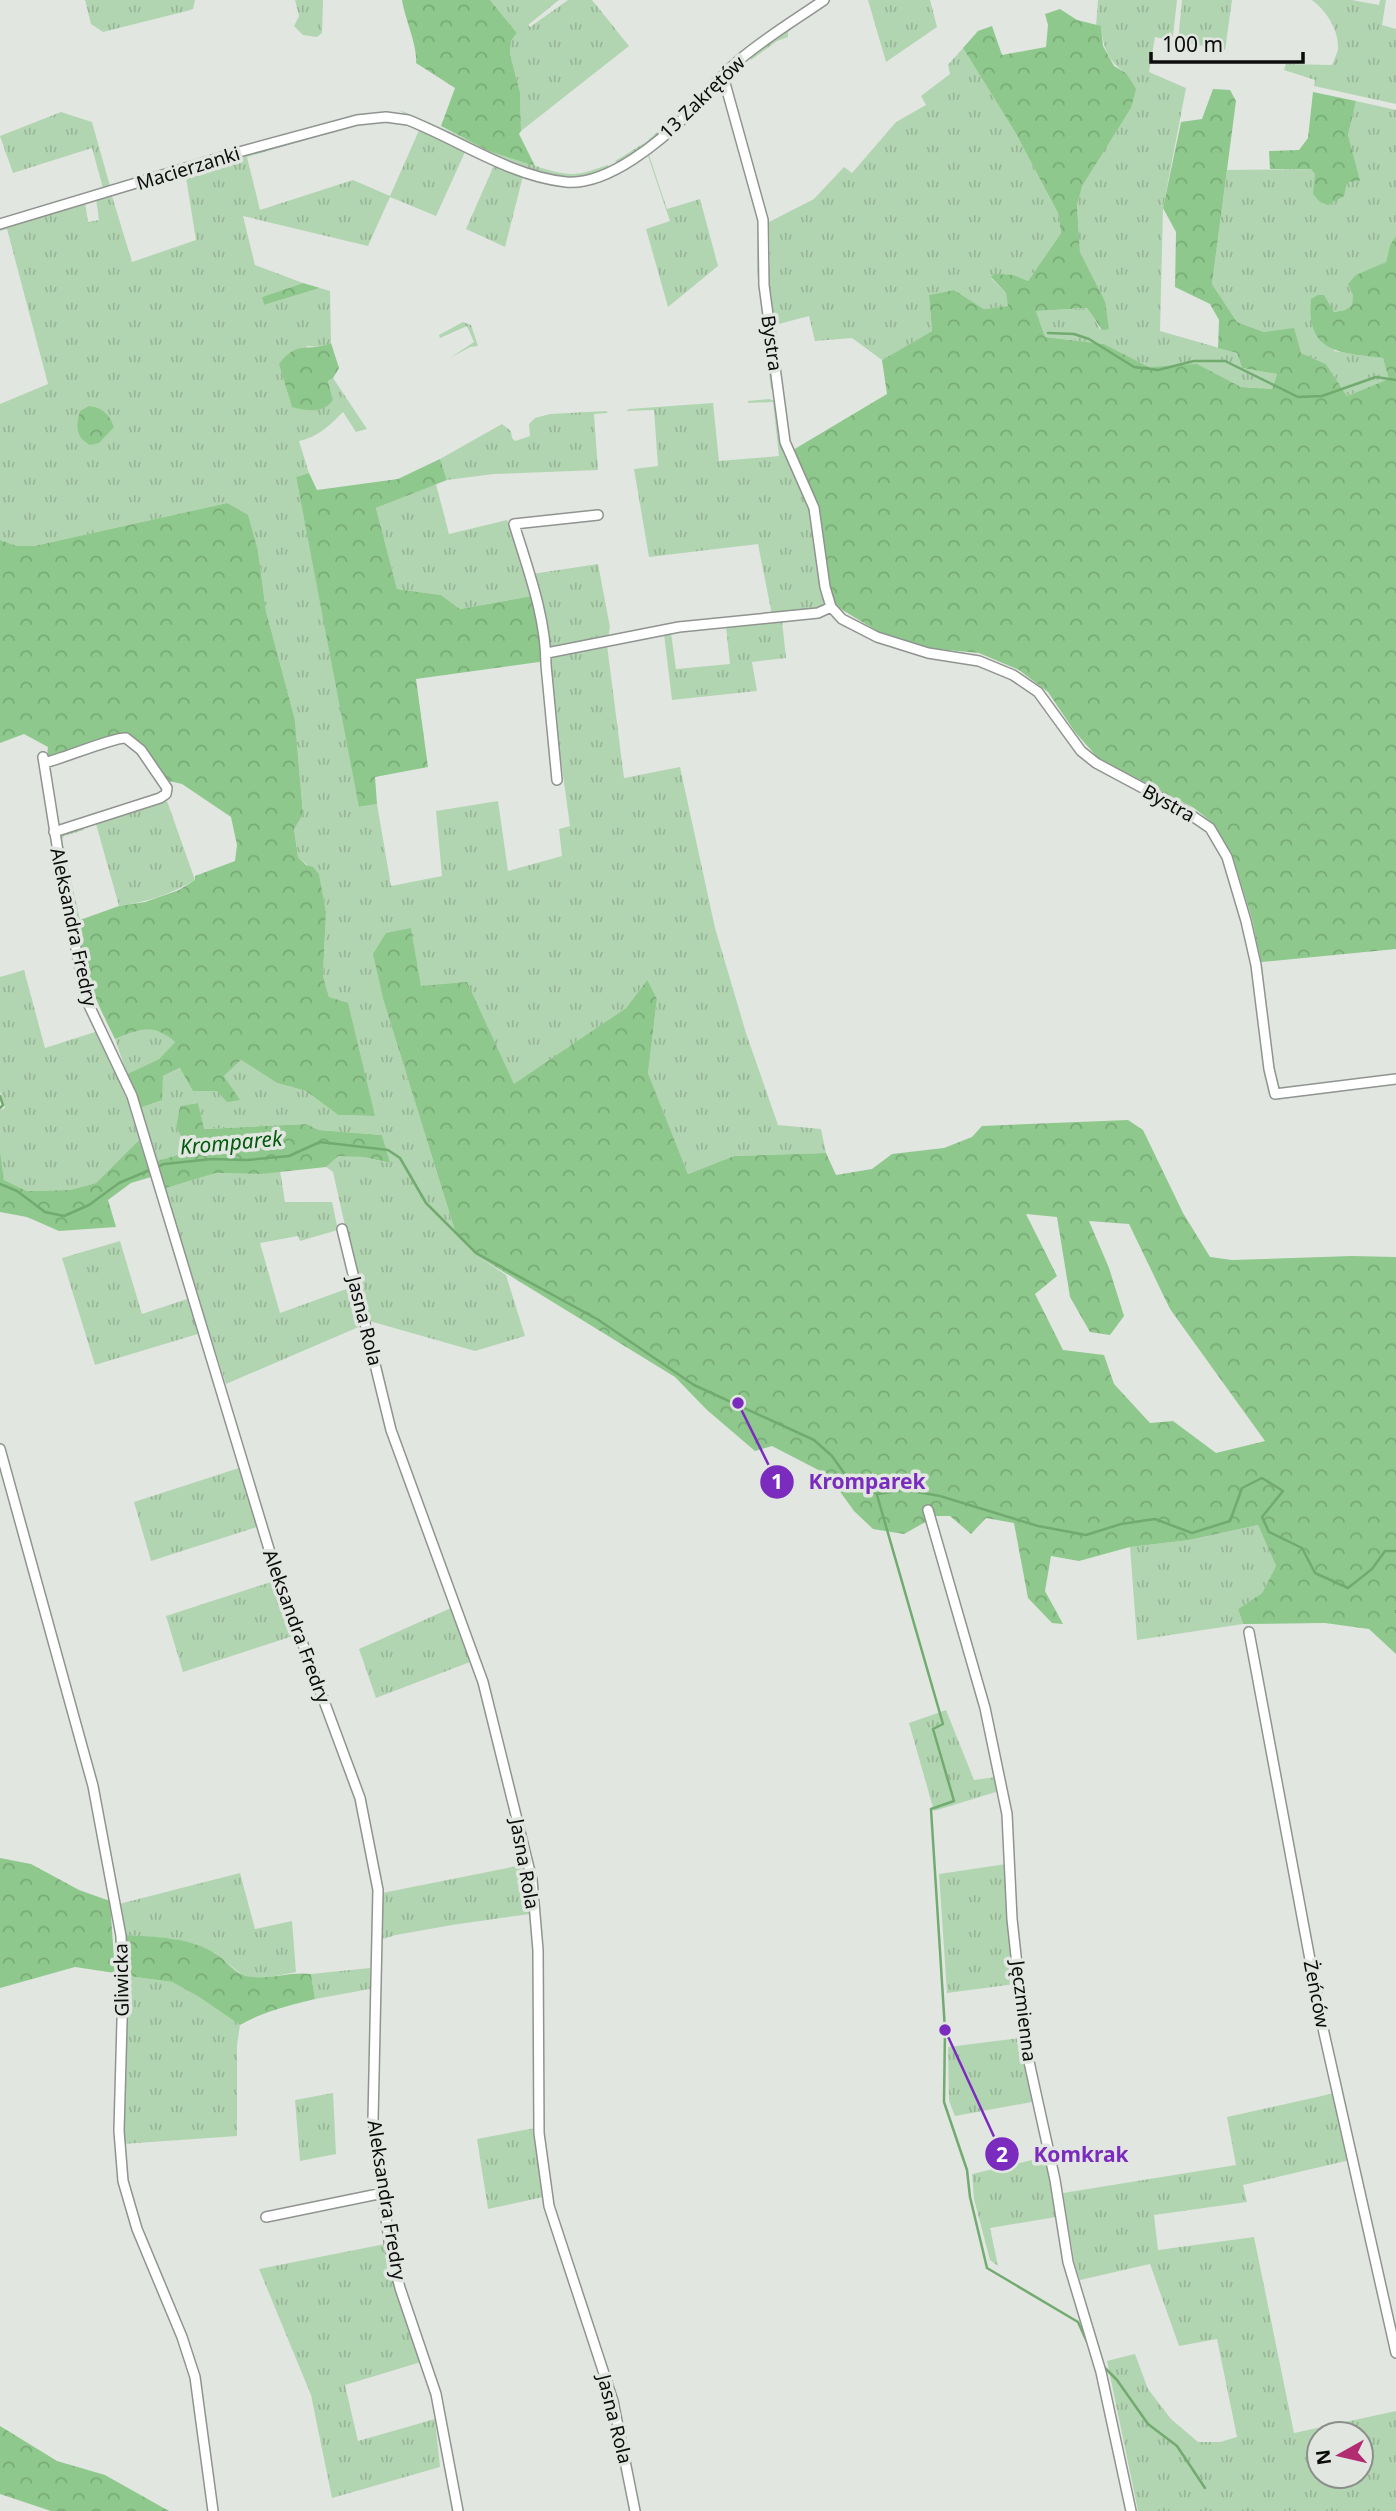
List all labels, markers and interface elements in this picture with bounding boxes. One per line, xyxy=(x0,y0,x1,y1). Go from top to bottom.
scale bar xyxy=(1151,21,1303,65)
text: 100 m xyxy=(1162,30,1223,58)
street label: 13 Zakrętów xyxy=(654,50,750,144)
street label: Macierzanki xyxy=(133,140,243,196)
street label: Bystra xyxy=(755,313,789,373)
street label: Bystra xyxy=(1138,778,1200,828)
street label: Aleksandra Fredry xyxy=(45,845,104,1009)
water label: Kromparek xyxy=(178,1123,285,1160)
street label: Jasna Rola xyxy=(341,1272,389,1368)
callout: Kromparek xyxy=(759,1461,939,1503)
text: 1 xyxy=(771,1467,783,1495)
text: Kromparek xyxy=(809,1467,926,1495)
street label: Aleksandra Fredry xyxy=(257,1546,337,1707)
street label: Jasna Rola xyxy=(504,1815,546,1911)
street label: Gliwicka xyxy=(107,1943,135,2017)
street label: Jęczmienna xyxy=(1005,1957,1043,2063)
street label: Żeńców xyxy=(1298,1958,1336,2030)
street label: Aleksandra Fredry xyxy=(362,2118,413,2282)
callout: Komkrak xyxy=(985,2133,1143,2175)
text: 2 xyxy=(996,2140,1008,2168)
text: Komkrak xyxy=(1033,2140,1130,2168)
street label: Jasna Rola xyxy=(591,2370,639,2466)
north arrow xyxy=(1305,2420,1375,2490)
text: N xyxy=(1309,2448,1337,2467)

